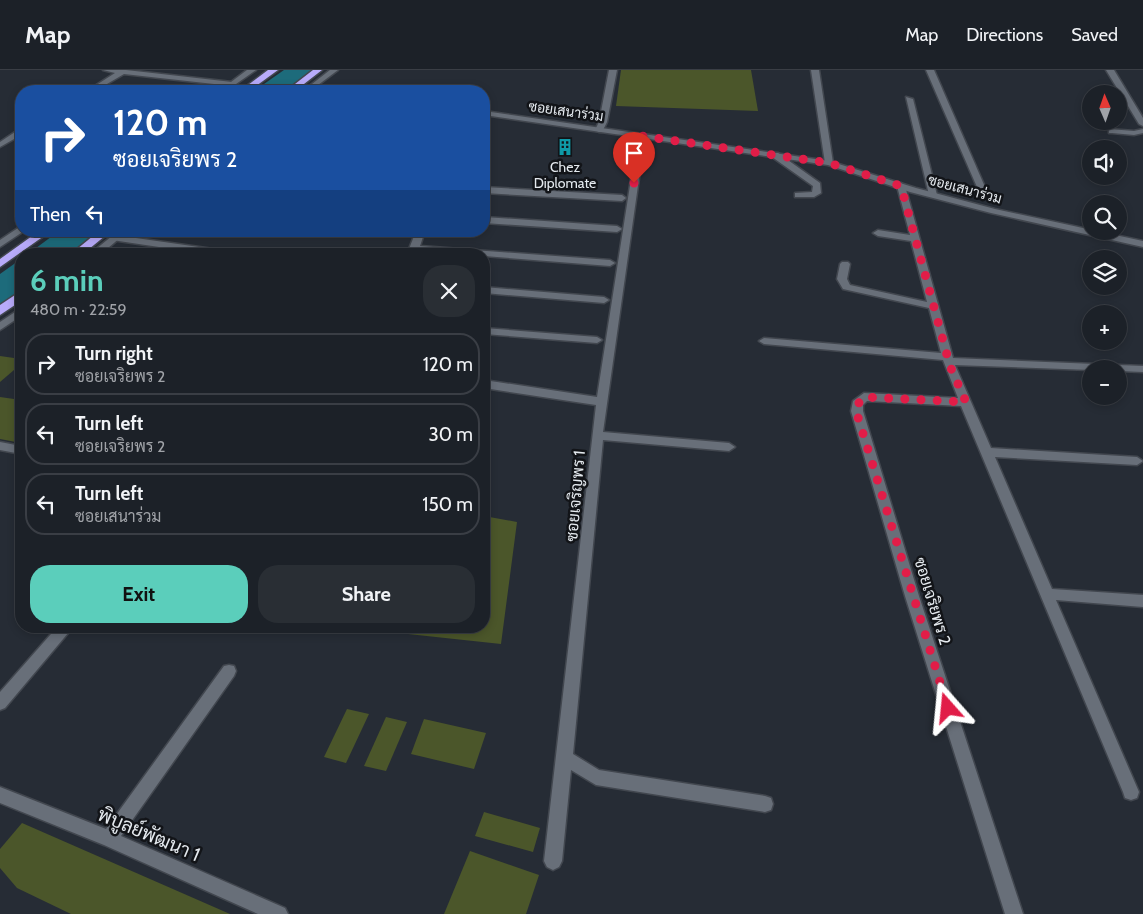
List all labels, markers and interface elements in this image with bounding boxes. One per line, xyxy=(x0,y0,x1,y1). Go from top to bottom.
text: Map xyxy=(25,20,71,49)
text: Map xyxy=(905,24,938,46)
text: Directions xyxy=(966,24,1043,46)
text: Saved xyxy=(1071,24,1118,46)
north arrow xyxy=(1082,85,1128,130)
map controls xyxy=(1082,85,1127,405)
street label: ซอยเสนาร่วม xyxy=(527,97,605,125)
text: 120 m xyxy=(113,101,207,144)
icon: right xyxy=(30,105,95,170)
pin xyxy=(613,132,655,183)
building icon: Chez Diplomate xyxy=(555,137,575,157)
icon: arrive xyxy=(620,139,648,167)
button: sound xyxy=(1082,140,1127,185)
text: ซอยเจริยพร 2 xyxy=(113,146,237,173)
place label: Chez Diplomate xyxy=(534,158,596,192)
street label: ซอยเสนาร่วม xyxy=(926,171,1004,207)
button: search xyxy=(1082,195,1127,240)
icon: left xyxy=(81,200,109,228)
text: Then xyxy=(30,203,71,226)
button: layers xyxy=(1082,250,1127,295)
text: 6 min xyxy=(30,262,103,299)
button: close xyxy=(423,265,475,317)
text: 480 m · 22:59 xyxy=(30,300,127,319)
button: + xyxy=(1082,305,1127,350)
text: Turn right xyxy=(75,342,153,365)
icon: right xyxy=(32,350,60,378)
text: 120 m xyxy=(423,353,473,376)
button: − xyxy=(1082,360,1127,405)
text: ซอยเจริยพร 2 xyxy=(75,367,165,386)
text: Turn left xyxy=(75,412,143,435)
icon: left xyxy=(32,420,60,448)
text: 30 m xyxy=(429,423,473,446)
text: ซอยเจริยพร 2 xyxy=(75,437,165,456)
street label: ซอยเจริญพร 1 xyxy=(562,450,589,542)
text: Turn left xyxy=(75,482,143,505)
icon: left xyxy=(32,490,60,518)
text: 150 m xyxy=(422,493,473,516)
text: ซอยเสนาร่วม xyxy=(75,507,161,526)
street label: ซอยเจริยพร 2 xyxy=(910,555,955,647)
button: Exit xyxy=(30,565,248,623)
button: Share xyxy=(258,565,475,623)
position arrow xyxy=(921,681,973,733)
street label: พิบูลย์พัฒนา 1 xyxy=(93,802,204,868)

